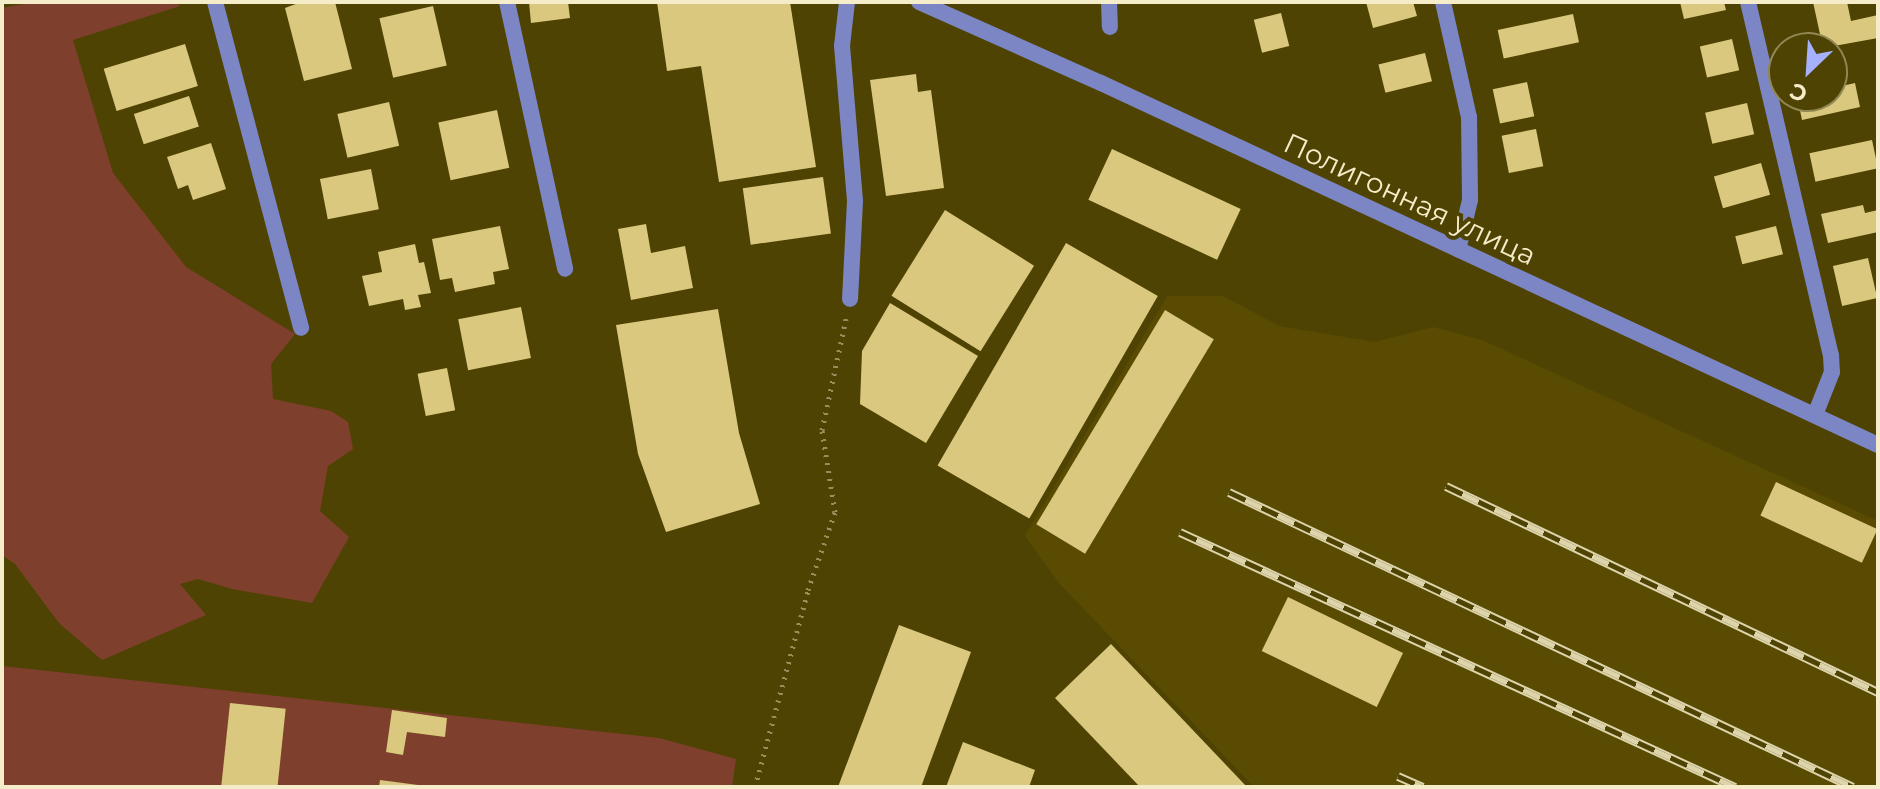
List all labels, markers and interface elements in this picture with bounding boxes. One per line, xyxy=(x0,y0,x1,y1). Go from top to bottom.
north arrow xyxy=(1768,32,1848,112)
text: С xyxy=(1786,77,1811,108)
street label: Полигонная улица xyxy=(1279,126,1541,272)

